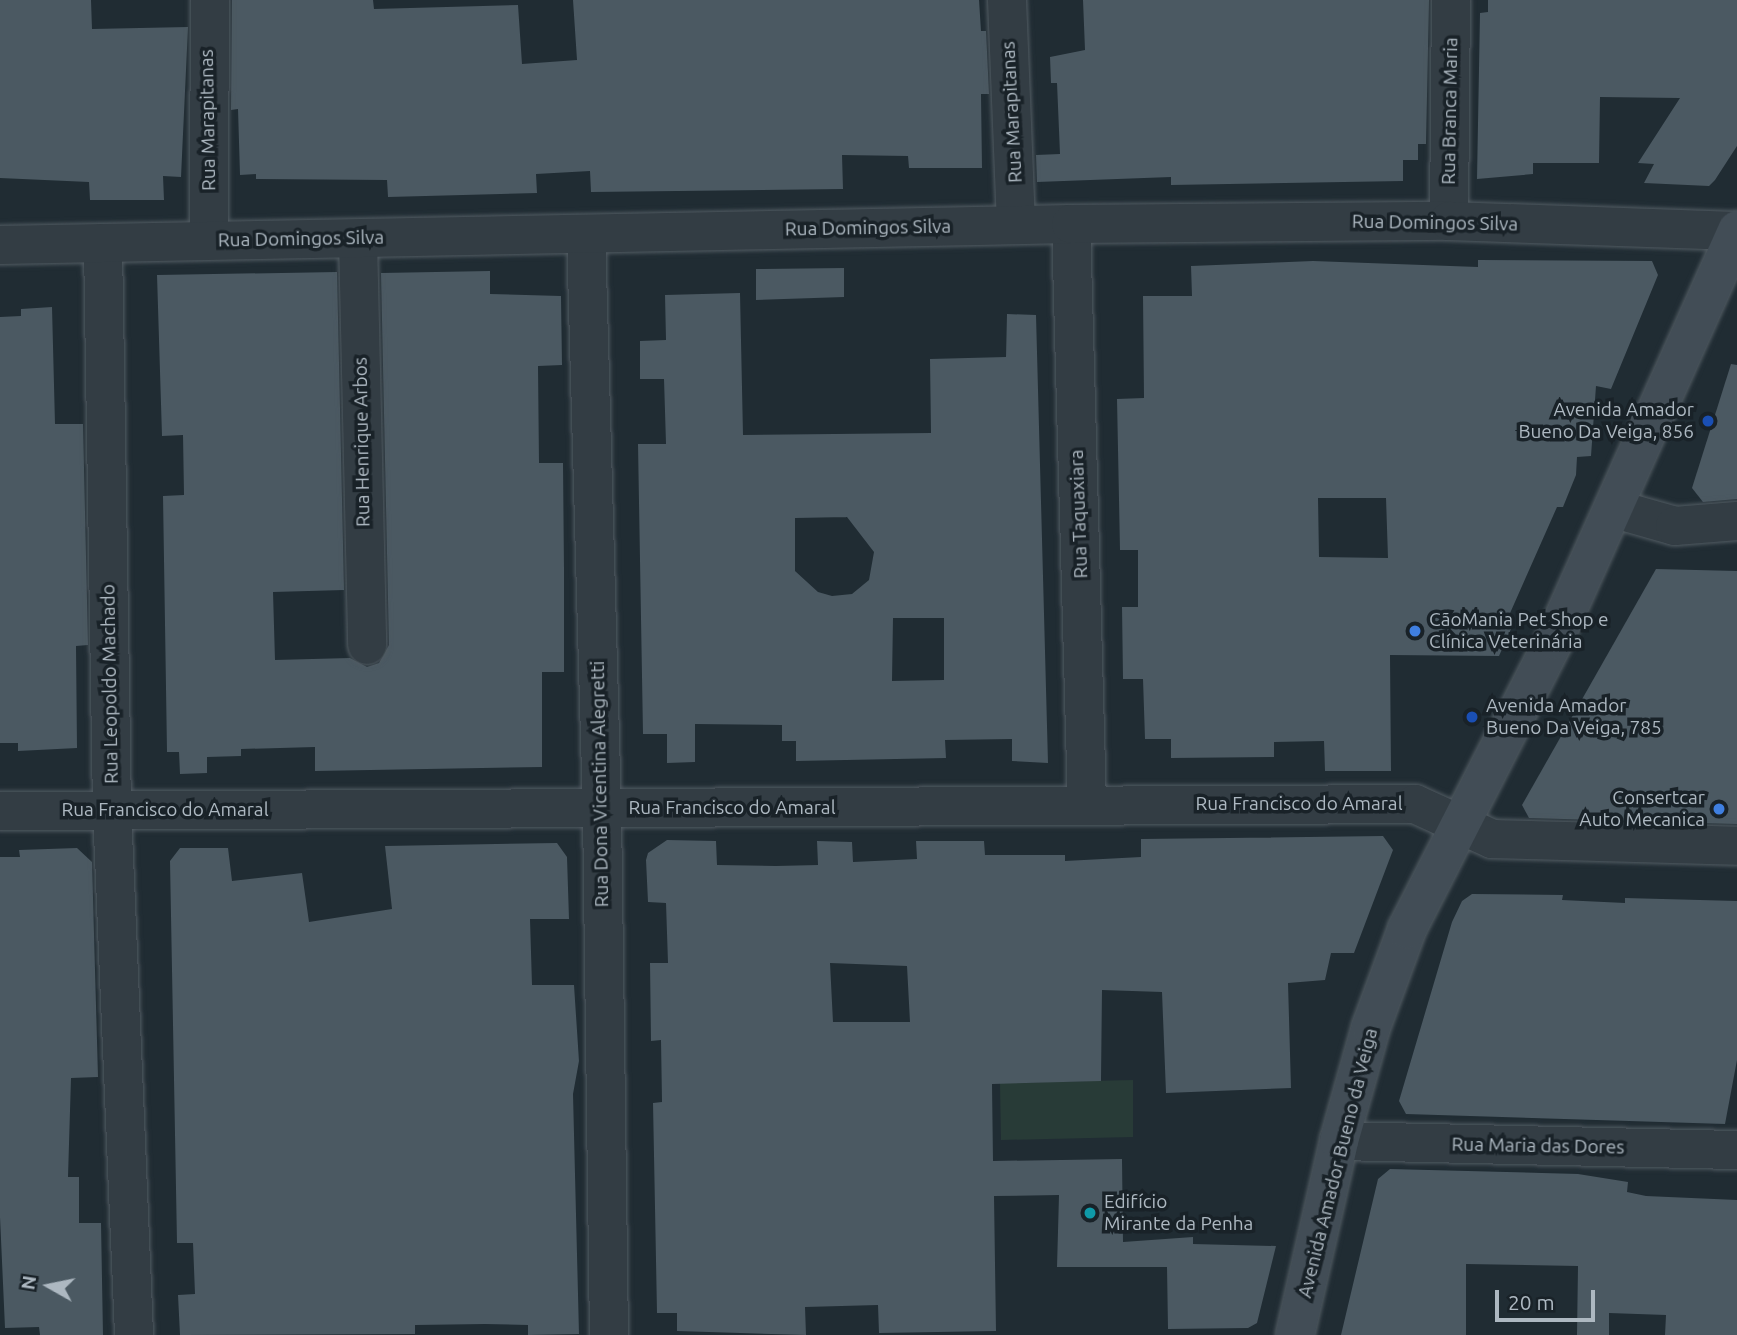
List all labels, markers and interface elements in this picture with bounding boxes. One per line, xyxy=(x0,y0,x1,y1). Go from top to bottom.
street label: Rua Branca Maria xyxy=(1437,37,1463,185)
street label: Rua Marapitanas xyxy=(997,41,1027,183)
street label: Rua Marapitanas xyxy=(195,49,221,191)
street label: Rua Domingos Silva xyxy=(1352,210,1518,236)
street label: Rua Domingos Silva xyxy=(785,215,951,241)
street label: Rua Domingos Silva xyxy=(218,226,384,252)
street label: Rua Henrique Arbos xyxy=(349,357,375,527)
place label: Avenida Amador Bueno Da Veiga, 856 xyxy=(1518,399,1694,443)
marker: Avenida Amador Bueno Da Veiga, 856 xyxy=(1700,413,1716,429)
street label: Rua Taquaxiara xyxy=(1065,449,1093,579)
street label: Rua Leopoldo Machado xyxy=(97,584,123,784)
place label: CãoMania Pet Shop e Clínica Veterinária xyxy=(1429,609,1609,653)
marker: CãoMania Pet Shop e Clínica Veterinária xyxy=(1407,623,1423,639)
street label: Rua Dona Vicentina Alegretti xyxy=(586,660,614,908)
place label: Avenida Amador Bueno Da Veiga, 785 xyxy=(1486,695,1662,739)
marker: Avenida Amador Bueno Da Veiga, 785 xyxy=(1464,709,1480,725)
place label: Consertcar Auto Mecanica xyxy=(1579,787,1705,831)
street label: Rua Francisco do Amaral xyxy=(1195,793,1403,815)
street label: Rua Francisco do Amaral xyxy=(628,797,836,819)
street label: Rua Francisco do Amaral xyxy=(61,799,269,821)
marker: Consertcar Auto Mecanica xyxy=(1711,801,1727,817)
street label: Avenida Amador Bueno da Veiga xyxy=(1293,1026,1383,1300)
street label: Rua Maria das Dores xyxy=(1451,1133,1625,1159)
place label: Edifício Mirante da Penha xyxy=(1104,1191,1253,1235)
marker: Edifício Mirante da Penha xyxy=(1082,1205,1098,1221)
north arrow xyxy=(14,1251,84,1321)
text: N xyxy=(16,1274,40,1291)
scale bar xyxy=(1499,1276,1599,1320)
text: 20 m xyxy=(1508,1290,1555,1314)

